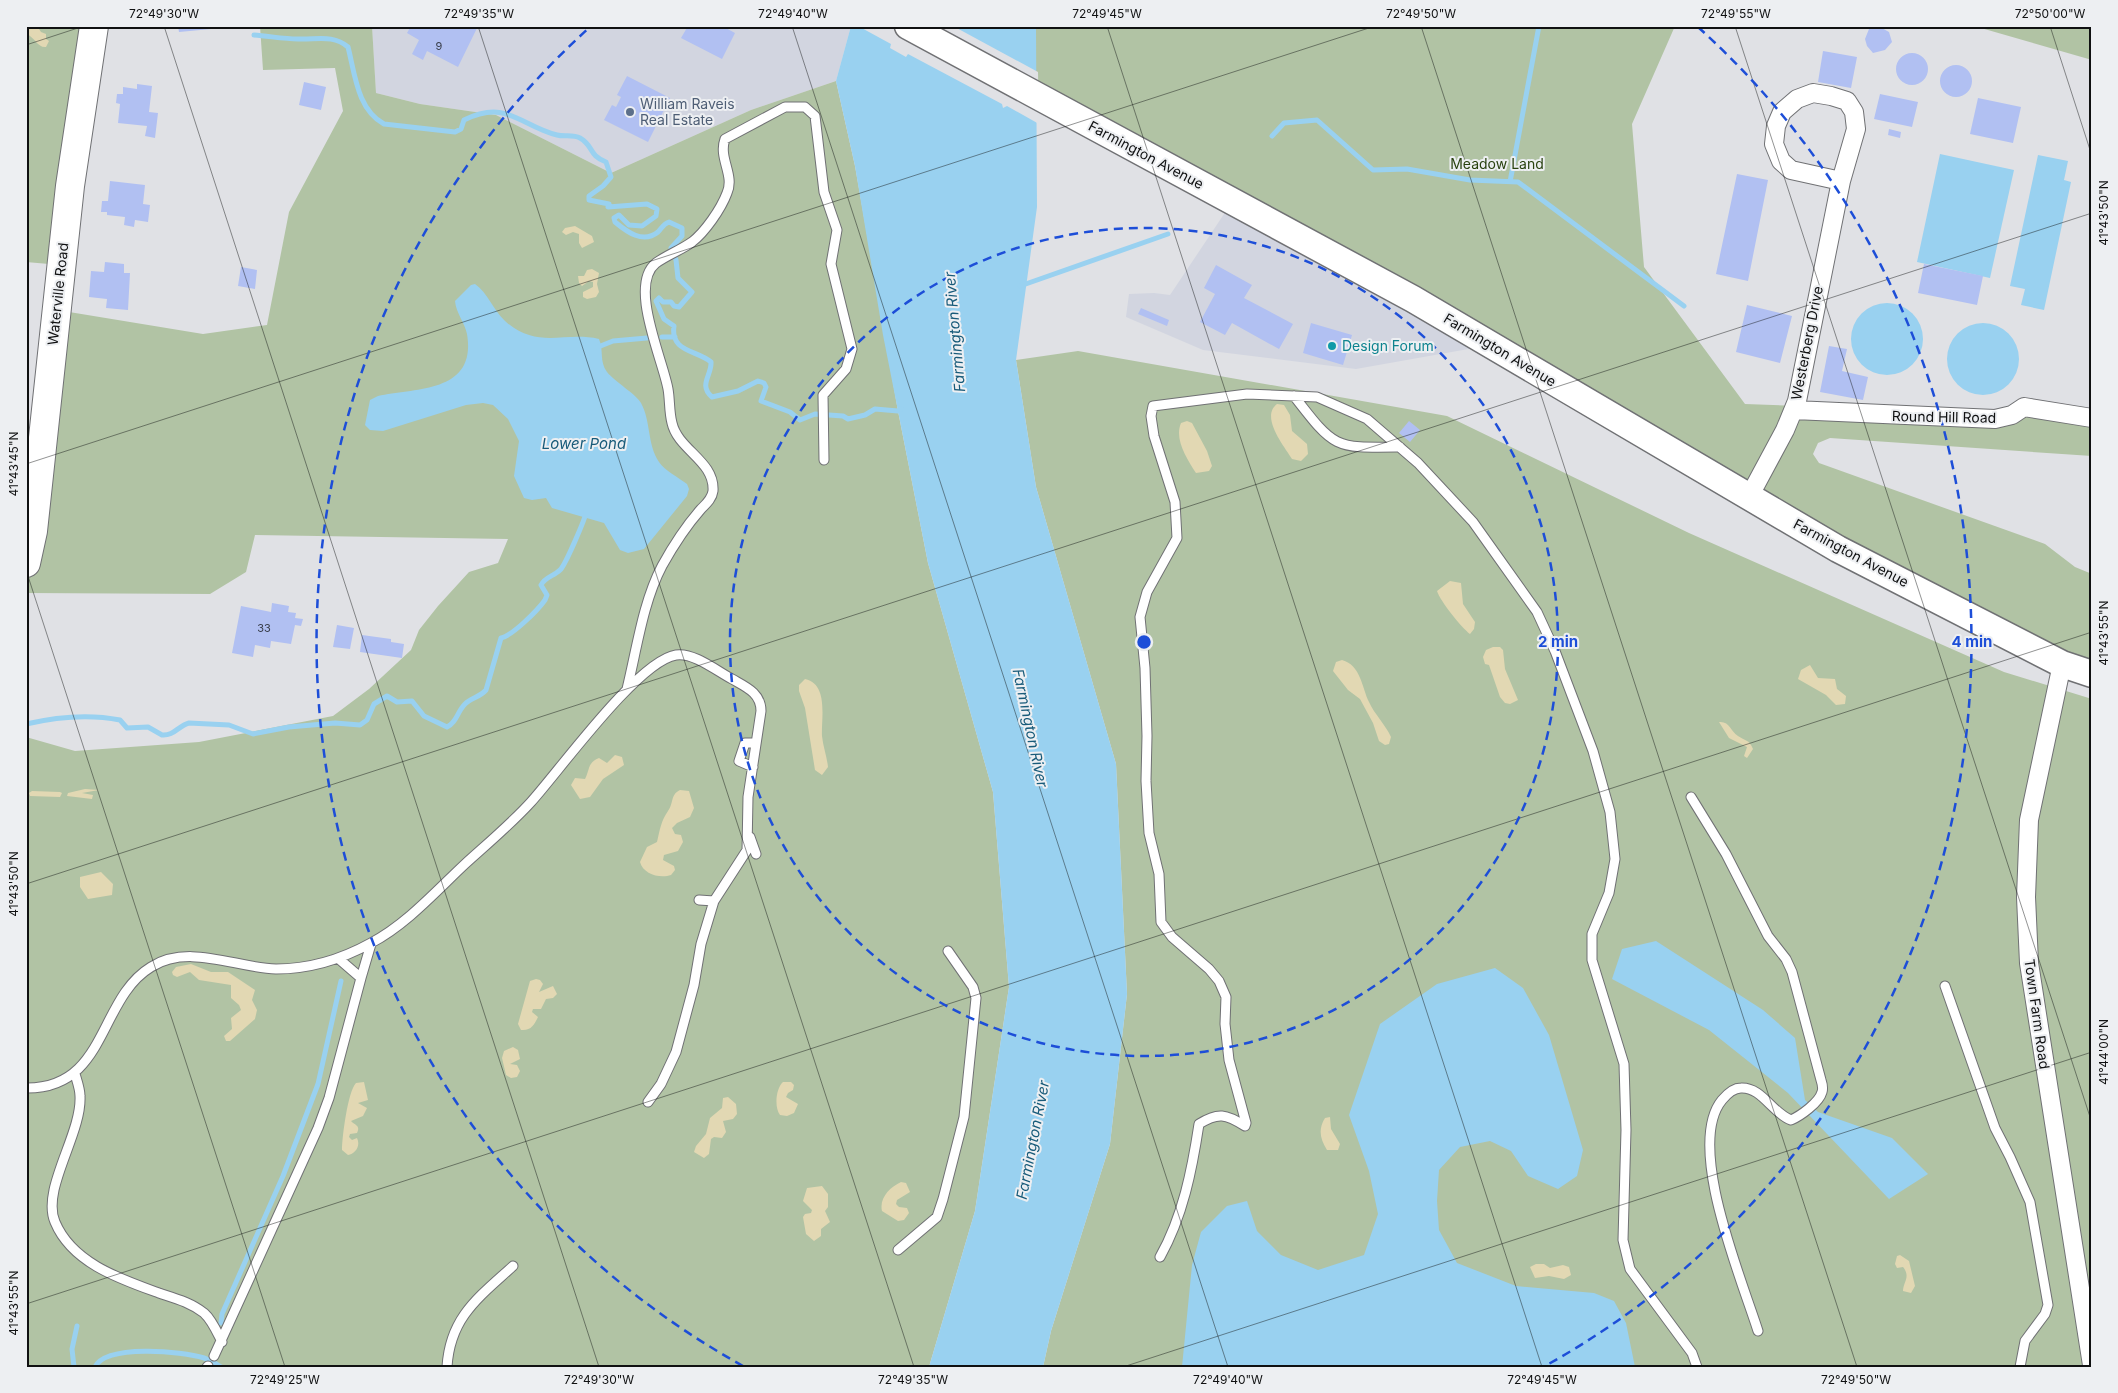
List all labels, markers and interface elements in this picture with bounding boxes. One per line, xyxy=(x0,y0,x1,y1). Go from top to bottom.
text: 72°49'30"W xyxy=(129,6,199,21)
text: 72°49'35"W xyxy=(444,6,514,21)
text: 72°49'40"W xyxy=(758,6,828,21)
text: 72°49'45"W xyxy=(1072,6,1142,21)
text: 72°49'50"W xyxy=(1386,6,1456,21)
text: 72°49'55"W xyxy=(1701,6,1771,21)
text: 72°50'00"W xyxy=(2015,6,2085,21)
house number: 9 xyxy=(436,39,443,53)
place label: William Raveis Real Estate xyxy=(640,95,735,128)
marker: William Raveis Real Estate xyxy=(624,106,636,118)
street label: Farmington Avenue xyxy=(1086,117,1207,192)
park label: Meadow Land xyxy=(1450,155,1544,172)
text: 41°43'50"N xyxy=(2096,180,2111,246)
street label: Waterville Road xyxy=(44,242,71,346)
water label: Farmington River xyxy=(940,271,969,393)
street label: Westerberg Drive xyxy=(1787,284,1826,401)
street label: Farmington Avenue xyxy=(1441,309,1560,390)
place label: Design Forum xyxy=(1342,337,1434,354)
marker: Design Forum xyxy=(1326,340,1338,352)
street label: Round Hill Road xyxy=(1892,407,1996,426)
text: 41°43'45"N xyxy=(6,431,21,497)
water label: Lower Pond xyxy=(542,434,627,453)
street label: Farmington Avenue xyxy=(1791,515,1912,590)
text: 41°43'55"N xyxy=(2096,600,2111,666)
house number: 33 xyxy=(257,621,271,635)
text: 2 min xyxy=(1538,632,1578,651)
text: 4 min xyxy=(1952,632,1992,651)
centre of rings xyxy=(1135,633,1153,651)
water label: Farmington River xyxy=(1009,667,1052,789)
text: 41°43'50"N xyxy=(6,851,21,917)
street label: Town Farm Road xyxy=(2021,958,2054,1070)
text: 41°44'00"N xyxy=(2096,1019,2111,1085)
water label: Farmington River xyxy=(1012,1078,1053,1201)
text: 41°43'55"N xyxy=(6,1270,21,1336)
text: 72°49'25"W xyxy=(250,1372,320,1387)
text: 72°49'30"W xyxy=(564,1372,634,1387)
text: 72°49'35"W xyxy=(878,1372,948,1387)
text: 72°49'40"W xyxy=(1193,1372,1263,1387)
text: 72°49'45"W xyxy=(1507,1372,1577,1387)
text: 72°49'50"W xyxy=(1821,1372,1891,1387)

